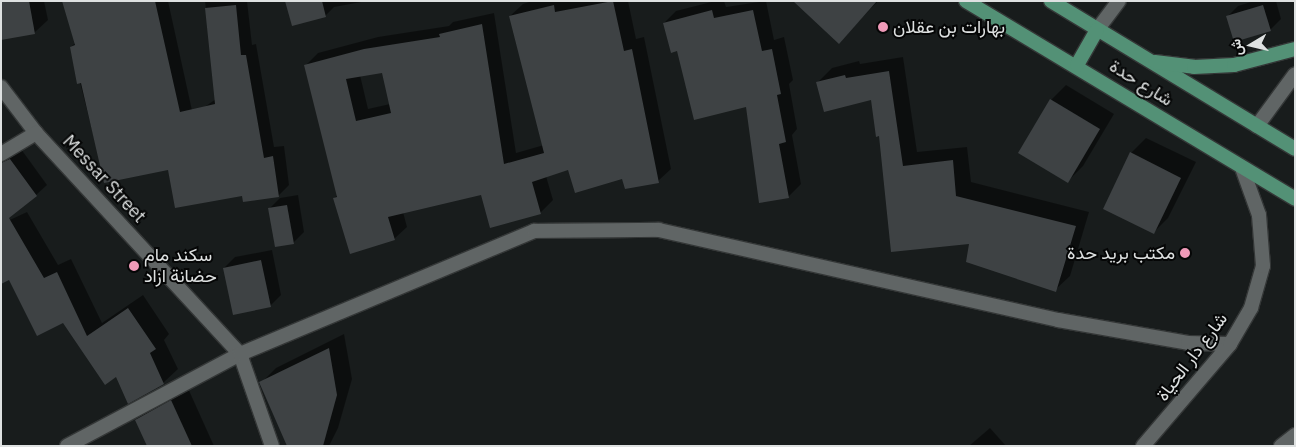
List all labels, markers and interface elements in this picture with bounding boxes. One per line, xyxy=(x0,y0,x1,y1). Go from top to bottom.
place label: بهارات بن عقلان xyxy=(893,16,1005,38)
north arrow xyxy=(1226,20,1276,70)
marker: بهارات بن عقلان xyxy=(877,21,889,33)
text: ش xyxy=(1226,38,1246,57)
street label: شارع حدة xyxy=(1105,55,1177,111)
street label: Messar Street xyxy=(58,131,150,227)
place label: مكتب بريد حدة xyxy=(1067,242,1175,264)
place label: سكند مام حضانة ازاد xyxy=(144,245,217,288)
marker: مكتب بريد حدة xyxy=(1179,247,1191,259)
marker: سكند مام حضانة ازاد xyxy=(128,260,140,272)
street label: شارع دار الحياة xyxy=(1152,309,1232,405)

